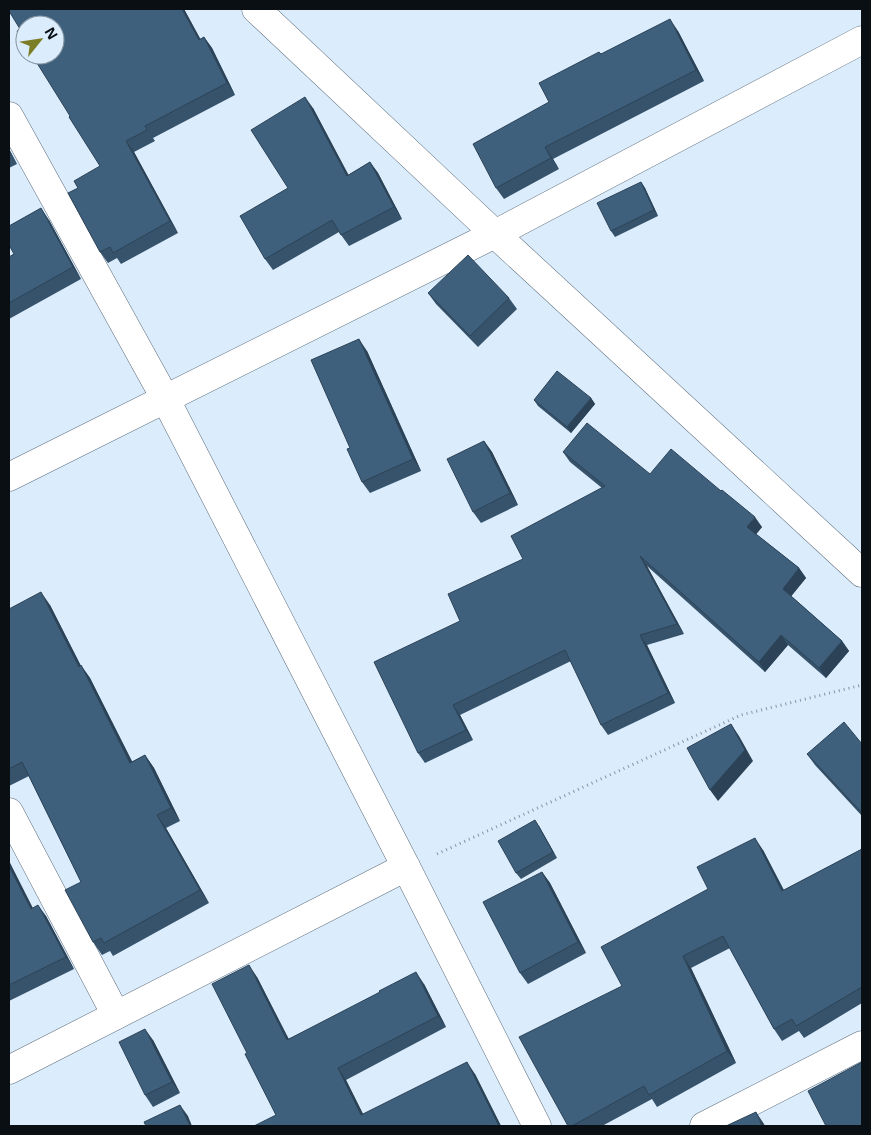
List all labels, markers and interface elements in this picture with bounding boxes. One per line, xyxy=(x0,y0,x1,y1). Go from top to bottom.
north arrow xyxy=(15,15,65,65)
text: N xyxy=(41,24,63,43)

